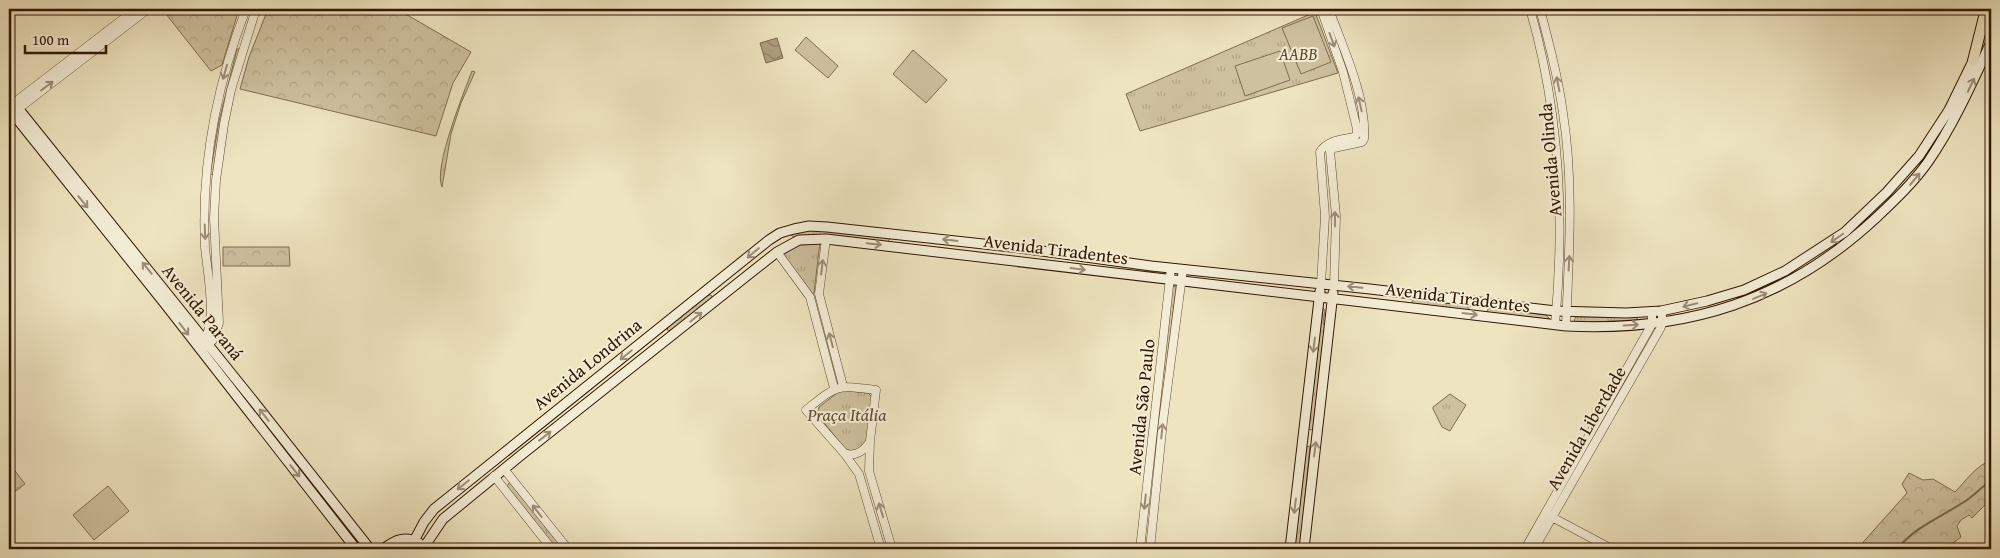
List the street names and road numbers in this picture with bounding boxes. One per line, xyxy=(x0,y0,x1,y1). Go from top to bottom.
street label: Avenida Olinda xyxy=(1532,102,1568,218)
street label: Avenida Tiradentes xyxy=(982,227,1130,271)
street label: Avenida Paraná xyxy=(156,258,251,366)
street label: Avenida Tiradentes xyxy=(1384,275,1532,319)
street label: Avenida Londrina xyxy=(527,311,648,416)
street label: Avenida São Paulo xyxy=(1120,338,1162,476)
street label: Avenida Liberdade xyxy=(1539,361,1633,495)

